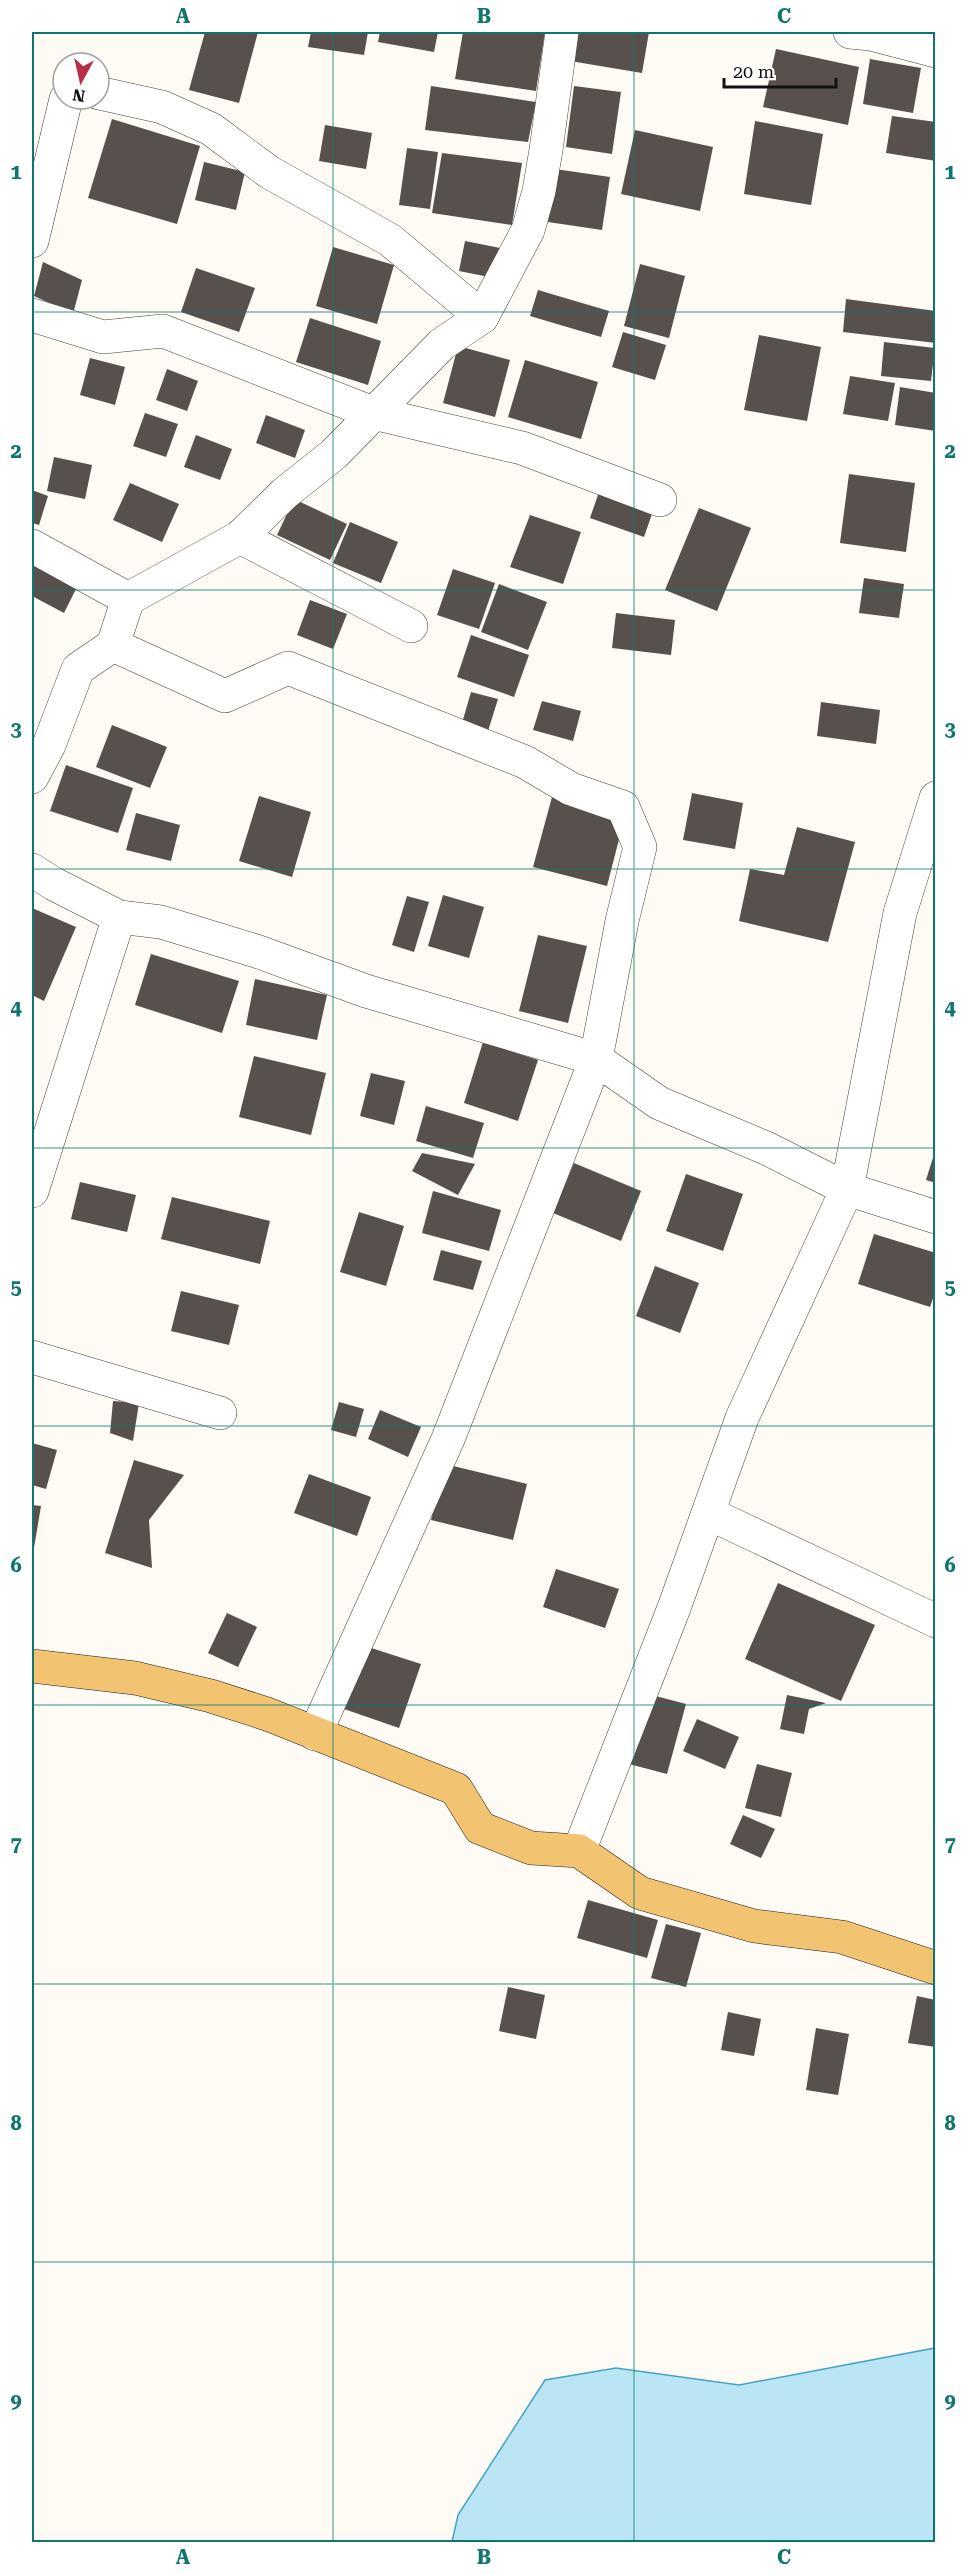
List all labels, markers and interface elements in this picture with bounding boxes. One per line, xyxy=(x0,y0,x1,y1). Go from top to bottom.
text: A xyxy=(176,4,191,28)
text: B xyxy=(477,4,491,28)
text: C xyxy=(777,4,791,28)
north arrow xyxy=(51,51,111,111)
scale bar xyxy=(724,51,836,89)
text: 20 m xyxy=(733,61,774,82)
text: N xyxy=(72,85,86,106)
text: 1 xyxy=(10,160,22,184)
text: 1 xyxy=(944,160,956,184)
text: 2 xyxy=(10,439,22,463)
text: 2 xyxy=(944,439,956,463)
text: 3 xyxy=(10,717,22,741)
text: 3 xyxy=(944,717,956,741)
text: 4 xyxy=(10,996,22,1020)
text: 4 xyxy=(944,996,956,1020)
text: 5 xyxy=(10,1275,22,1299)
text: 5 xyxy=(944,1275,956,1299)
text: 6 xyxy=(10,1553,22,1577)
text: 6 xyxy=(944,1553,956,1577)
text: 7 xyxy=(10,1832,22,1856)
text: 7 xyxy=(944,1832,956,1856)
text: 8 xyxy=(10,2111,22,2135)
text: 8 xyxy=(944,2111,956,2135)
text: 9 xyxy=(10,2389,22,2413)
text: 9 xyxy=(944,2389,956,2413)
text: A xyxy=(176,2545,191,2569)
text: B xyxy=(477,2545,491,2569)
text: C xyxy=(777,2545,791,2569)

